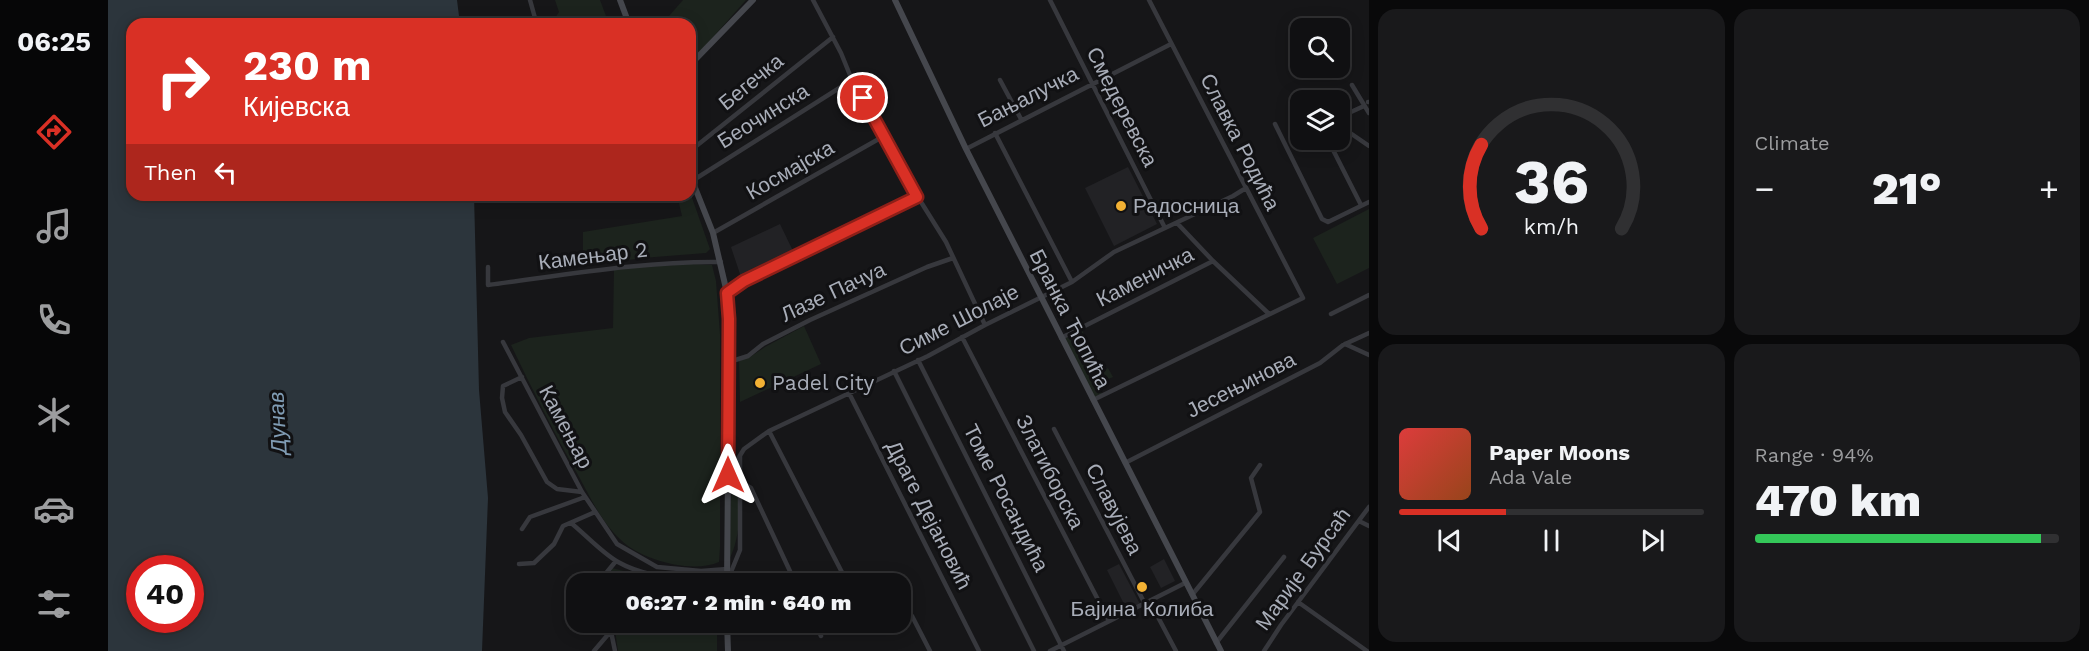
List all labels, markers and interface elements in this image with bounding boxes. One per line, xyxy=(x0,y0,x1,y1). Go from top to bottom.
map controls xyxy=(1290,18,1350,150)
button: search xyxy=(1290,18,1350,78)
text: 06:25 xyxy=(17,26,91,58)
text: 230 m xyxy=(243,41,372,90)
icon: right xyxy=(144,42,222,120)
street label: Смедеревска xyxy=(1082,43,1163,171)
street label: Бегечка xyxy=(713,48,788,115)
street label: Бањалучка xyxy=(973,60,1082,132)
street label: Славка Родића xyxy=(1195,69,1286,215)
pin xyxy=(837,72,888,123)
street label: Беочинска xyxy=(713,78,813,153)
icon: arrive xyxy=(846,81,879,114)
button: layers xyxy=(1290,90,1350,150)
text: Кијевска xyxy=(243,91,350,123)
icon: directions xyxy=(33,111,75,153)
text: Climate xyxy=(1755,131,1830,155)
street label: Космајска xyxy=(741,134,838,205)
text: 36 xyxy=(1514,145,1589,218)
icon: left xyxy=(209,156,242,189)
text: Then xyxy=(144,160,197,185)
text: 21° xyxy=(1872,162,1942,215)
text: − xyxy=(1755,169,1774,208)
text: + xyxy=(2039,169,2059,208)
place label: Радосница xyxy=(1133,193,1240,218)
marker: Радосница xyxy=(1114,199,1128,213)
icon: music xyxy=(33,205,75,247)
text: km/h xyxy=(1524,214,1579,239)
street label: Камењар 2 xyxy=(537,236,649,275)
street label: Каменичка xyxy=(1092,241,1198,312)
street label: Бранка Ћопића xyxy=(1025,245,1117,393)
street label: Лазе Пачуа xyxy=(776,256,889,327)
street label: Симе Шолаје xyxy=(895,279,1023,360)
icon: phone xyxy=(33,299,75,341)
street label: Јесењинова xyxy=(1182,346,1300,423)
place label: Padel City xyxy=(772,370,875,395)
marker: Padel City xyxy=(753,376,767,390)
street label: Камењар xyxy=(534,381,599,473)
water label: Дунав xyxy=(263,391,292,458)
icon: climate xyxy=(33,394,75,436)
street label: Златиборска xyxy=(1011,411,1090,533)
street label: Томе Росандића xyxy=(959,420,1055,576)
street label: Драге Дејановић xyxy=(881,436,978,593)
text: Paper Moons xyxy=(1489,440,1630,465)
position arrow xyxy=(696,443,760,507)
text: Range · 94% xyxy=(1755,443,1874,467)
street label: Славујева xyxy=(1081,459,1148,559)
text: Ada Vale xyxy=(1489,465,1572,489)
text: 470 km xyxy=(1755,474,1921,527)
icon: car xyxy=(33,488,75,530)
street label: Марије Бурсаћ xyxy=(1250,503,1355,635)
icon: previous xyxy=(1433,524,1466,557)
icon: pause xyxy=(1535,524,1568,557)
icon: next xyxy=(1636,524,1669,557)
speed limit sign: 40 xyxy=(126,555,204,633)
marker: Бајина Колиба xyxy=(1135,580,1149,594)
icon: filters xyxy=(33,583,75,625)
text: 06:27 · 2 min · 640 m xyxy=(626,590,851,615)
place label: Бајина Колиба xyxy=(1071,596,1214,621)

